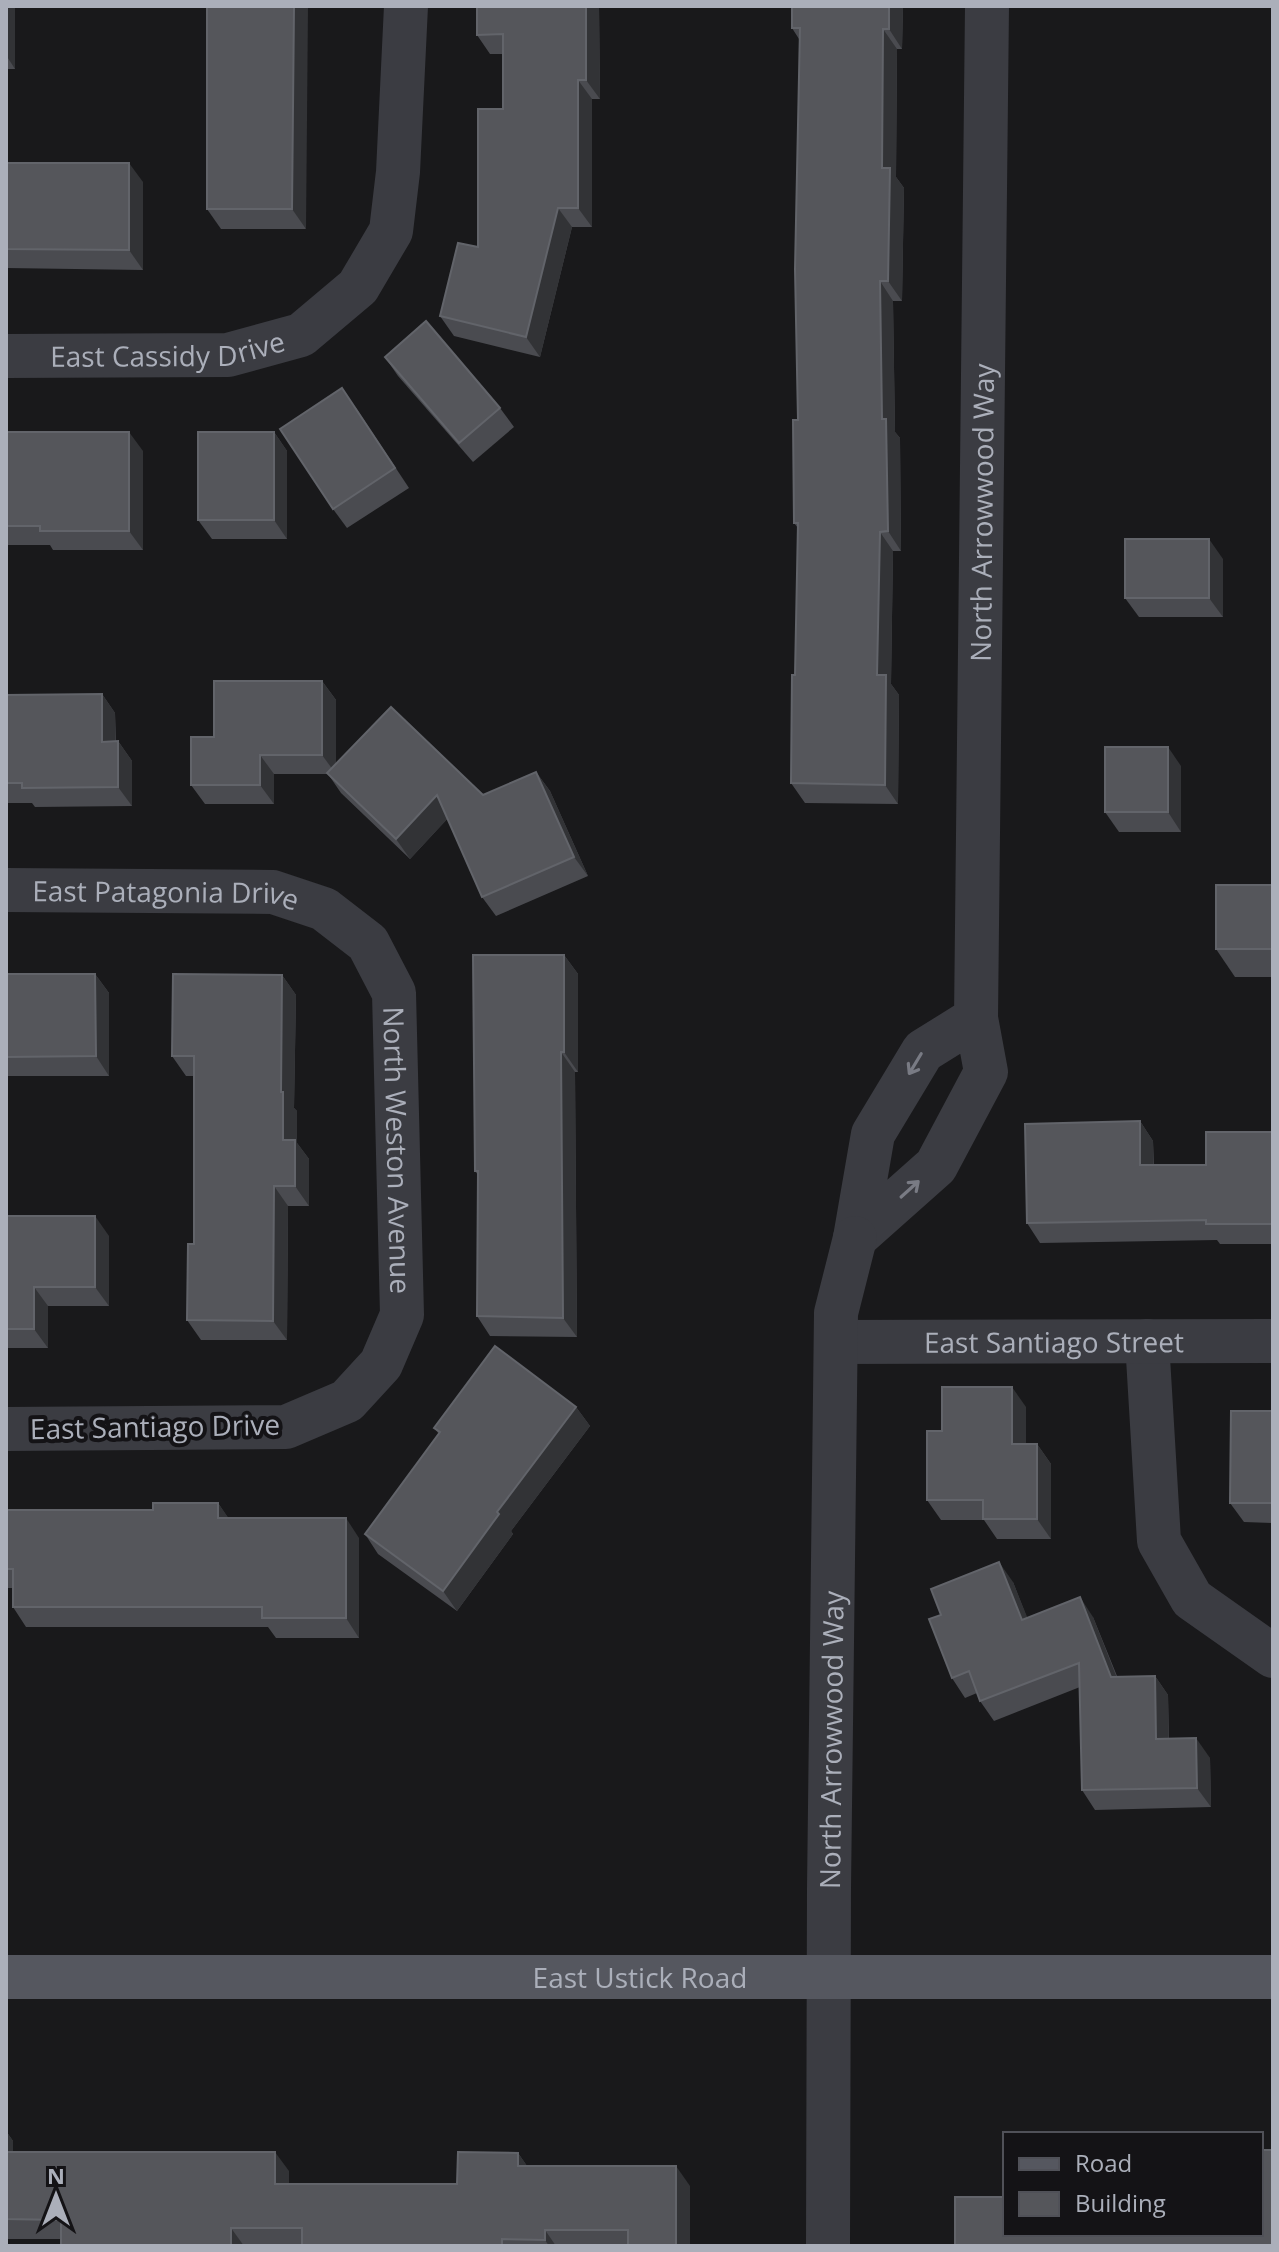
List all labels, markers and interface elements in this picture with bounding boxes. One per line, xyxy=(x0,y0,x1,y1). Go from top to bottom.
street label: East Cassidy Drive xyxy=(50,321,289,375)
street label: North Arrowwood Way xyxy=(961,362,1002,662)
street label: East Patagonia Drive xyxy=(32,871,304,918)
street label: North Weston Avenue xyxy=(375,1006,420,1294)
one-way arrow xyxy=(907,1052,923,1075)
one-way arrow xyxy=(900,1180,920,1198)
street label: East Santiago Street xyxy=(924,1322,1184,1361)
street label: East Santiago Drive xyxy=(30,1405,280,1447)
street label: North Arrowwood Way xyxy=(810,1590,852,1889)
street label: East Ustick Road xyxy=(533,1958,747,1996)
legend xyxy=(1003,2132,1263,2236)
text: Road xyxy=(1075,2146,1132,2179)
north arrow xyxy=(16,2156,96,2236)
text: N xyxy=(47,2160,65,2190)
text: Building xyxy=(1075,2186,1166,2219)

